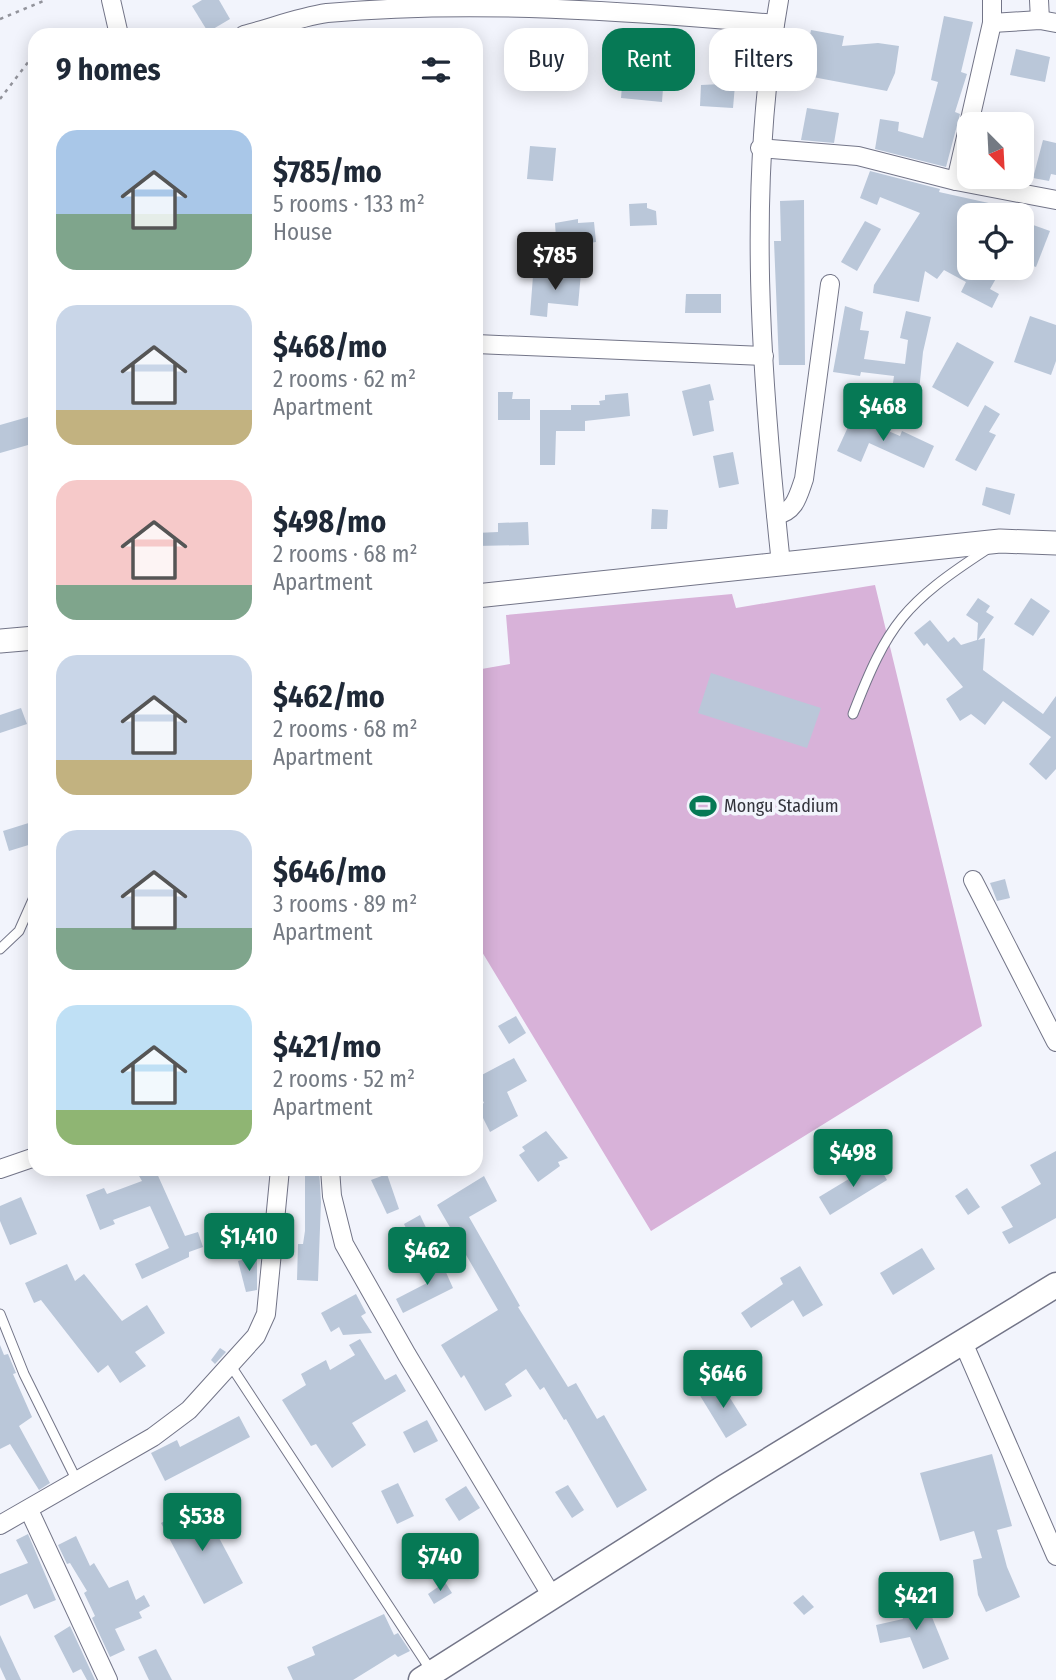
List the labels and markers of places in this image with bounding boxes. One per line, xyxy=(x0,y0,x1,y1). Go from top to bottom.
pin: $785 xyxy=(514,232,596,292)
pin: $468 xyxy=(842,384,924,443)
sports icon: Mongu Stadium xyxy=(688,791,718,821)
place label: Mongu Stadium xyxy=(724,795,839,817)
pin: $498 xyxy=(812,1130,894,1189)
pin: $1,410 xyxy=(192,1214,306,1273)
pin: $462 xyxy=(386,1228,468,1287)
pin: $646 xyxy=(682,1350,764,1410)
pin: $538 xyxy=(161,1494,243,1553)
pin: $740 xyxy=(399,1534,481,1593)
pin: $421 xyxy=(875,1572,957,1632)

